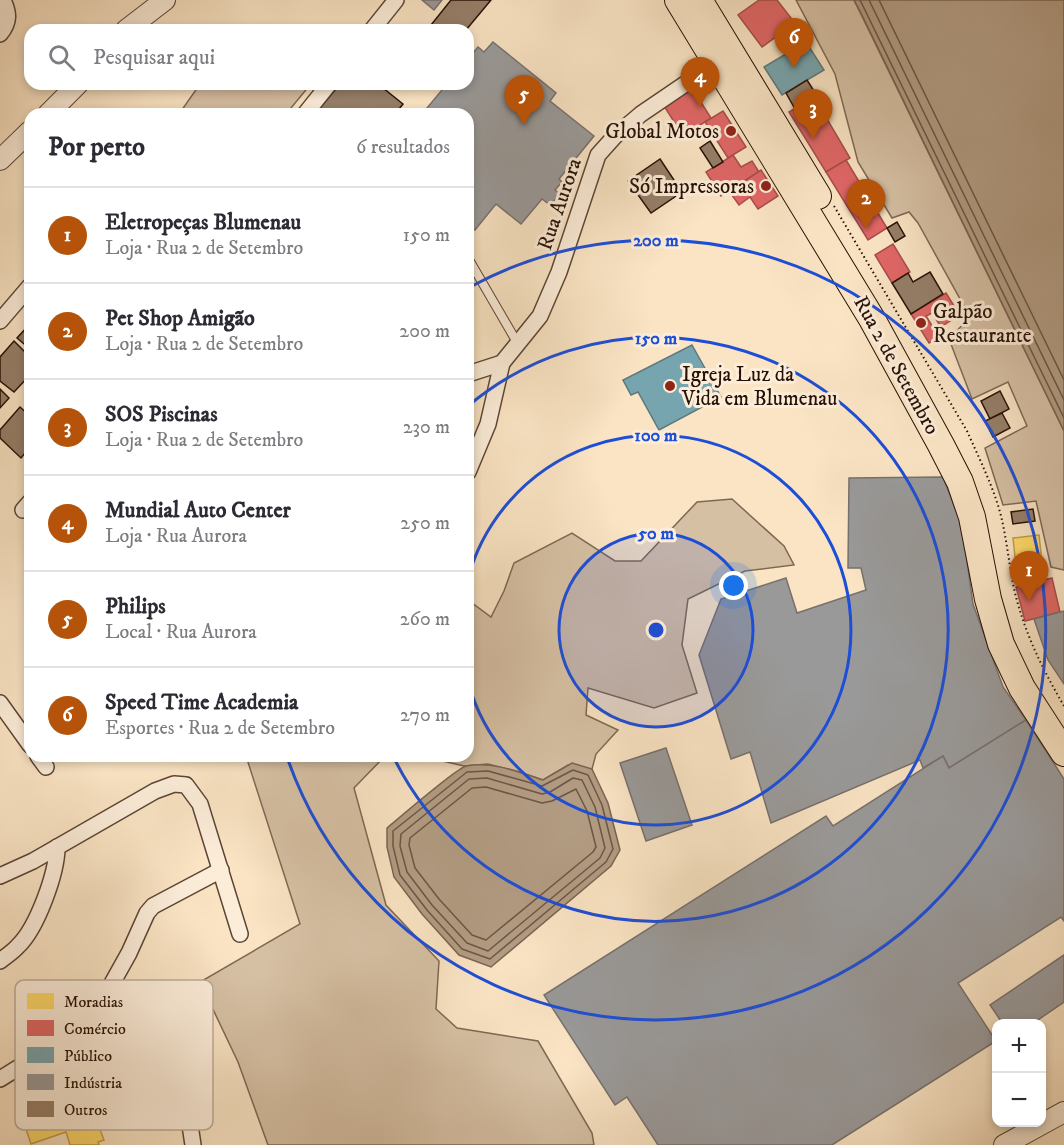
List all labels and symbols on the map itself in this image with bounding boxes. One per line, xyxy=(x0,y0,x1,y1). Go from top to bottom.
pin: 6 xyxy=(774,19,814,68)
pin: 4 xyxy=(680,57,720,107)
pin: 5 xyxy=(504,76,544,125)
pin: 3 xyxy=(794,90,832,139)
place label: Global Motos xyxy=(605,119,719,145)
marker: Global Motos xyxy=(724,124,738,138)
street label: Rua Aurora xyxy=(532,155,588,254)
place label: Só Impressoras xyxy=(629,174,754,200)
marker: Só Impressoras xyxy=(759,179,773,193)
pin: 2 xyxy=(846,180,886,229)
text: 200 m xyxy=(633,230,679,252)
street label: Rua 2 de Setembro xyxy=(847,292,945,439)
place label: Galpão Restaurante xyxy=(933,299,1032,349)
marker: Galpão Restaurante xyxy=(914,316,928,330)
text: 150 m xyxy=(635,328,678,350)
place label: Igreja Luz da Vida em Blumenau xyxy=(681,362,837,412)
marker: Igreja Luz da Vida em Blumenau xyxy=(663,379,677,393)
text: 100 m xyxy=(634,425,678,447)
text: 50 m xyxy=(637,523,674,545)
pin: 1 xyxy=(1010,552,1048,601)
your location xyxy=(719,571,748,600)
centre of rings xyxy=(646,620,666,640)
legend xyxy=(15,980,213,1130)
text: Moradias xyxy=(64,992,123,1012)
text: Comércio xyxy=(64,1019,126,1039)
text: Público xyxy=(64,1046,112,1066)
text: Indústria xyxy=(64,1073,122,1093)
text: Outros xyxy=(64,1100,107,1120)

